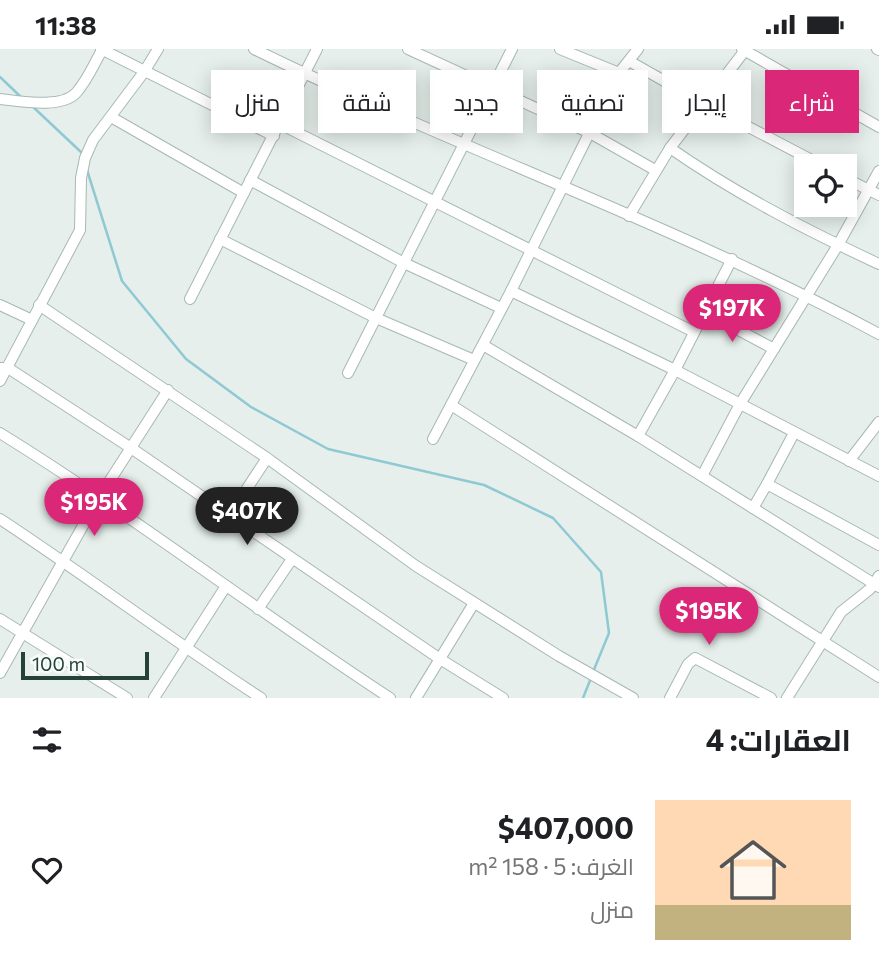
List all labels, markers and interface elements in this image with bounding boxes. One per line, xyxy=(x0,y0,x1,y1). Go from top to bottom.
text: 11:38 xyxy=(35,9,97,40)
chip: منزل xyxy=(211,70,304,133)
chip: شقة xyxy=(318,70,416,133)
chip: جديد xyxy=(430,70,523,133)
chip: تصفية xyxy=(537,70,648,133)
chip: إيجار xyxy=(662,70,751,133)
chip: شراء xyxy=(765,70,859,133)
map controls xyxy=(794,154,857,217)
button: locate xyxy=(794,154,857,217)
pin: $197K xyxy=(683,285,781,344)
text: $197K xyxy=(699,293,765,321)
pin: $195K xyxy=(45,479,143,538)
text: $195K xyxy=(60,487,128,515)
pin: $407K xyxy=(198,487,296,547)
text: $407K xyxy=(211,496,283,524)
pin: $195K xyxy=(660,587,758,647)
text: $195K xyxy=(675,596,743,624)
scale bar xyxy=(21,649,149,681)
text: 100 m xyxy=(32,652,85,675)
text: العقارات: 4 xyxy=(706,720,851,757)
icon: filters xyxy=(28,721,66,759)
text: $407,000 xyxy=(498,808,634,845)
icon: home xyxy=(711,828,795,912)
icon: heart xyxy=(28,851,66,889)
text: الغرف: 5 · 158 m² xyxy=(468,852,634,880)
text: منزل xyxy=(590,895,634,923)

